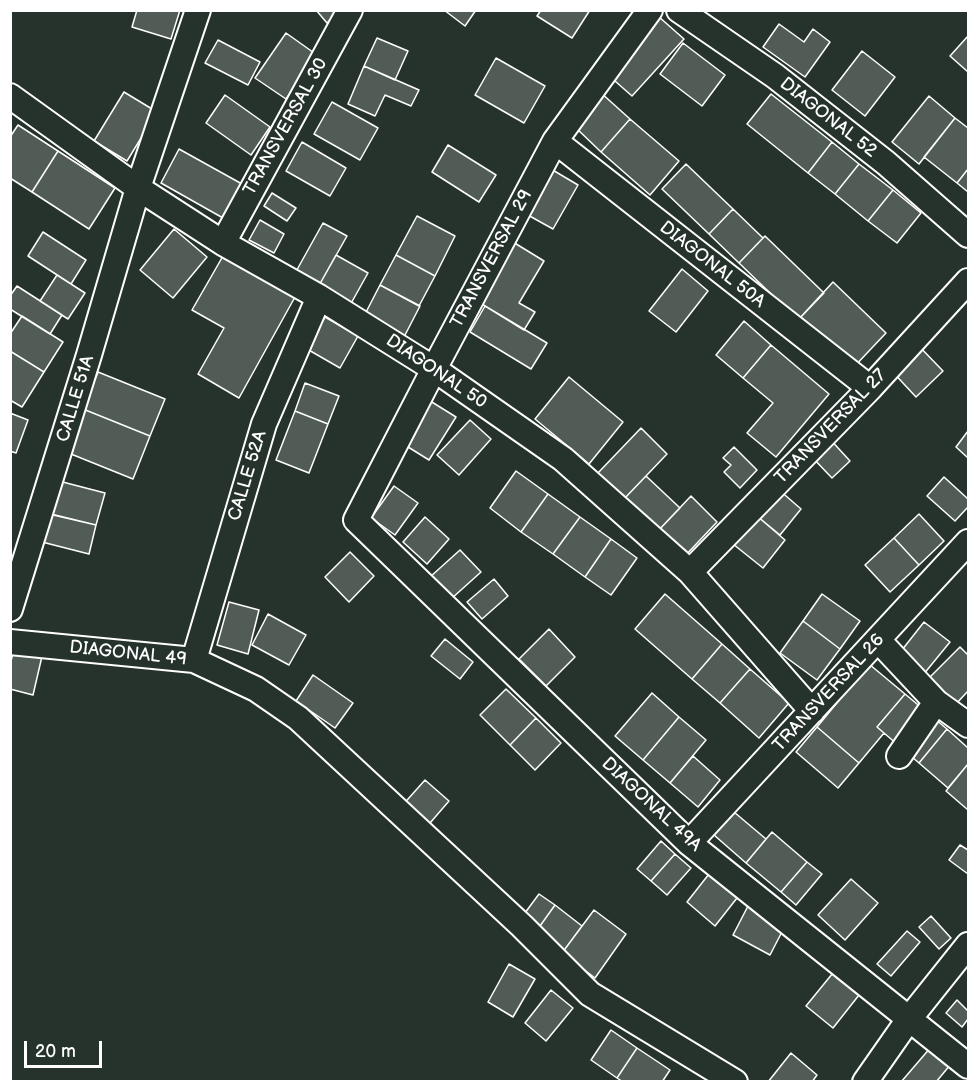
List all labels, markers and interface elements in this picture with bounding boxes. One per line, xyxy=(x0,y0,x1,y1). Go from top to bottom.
street label: TRANSVERSAL 30 xyxy=(239,55,333,199)
street label: DIAGONAL 52 xyxy=(775,73,881,163)
street label: TRANSVERSAL 29 xyxy=(447,186,537,332)
street label: DIAGONAL 50A xyxy=(655,217,769,313)
street label: DIAGONAL 50 xyxy=(381,330,491,414)
street label: CALLE 51A xyxy=(53,353,99,445)
street label: TRANSVERSAL 27 xyxy=(771,365,891,489)
street label: CALLE 52A xyxy=(224,428,272,524)
street label: TRANSVERSAL 26 xyxy=(769,629,889,757)
street label: DIAGONAL 49 xyxy=(68,637,188,671)
street label: DIAGONAL 49A xyxy=(597,753,705,857)
scale bar xyxy=(27,1029,105,1067)
text: 20 m xyxy=(35,1041,76,1062)

